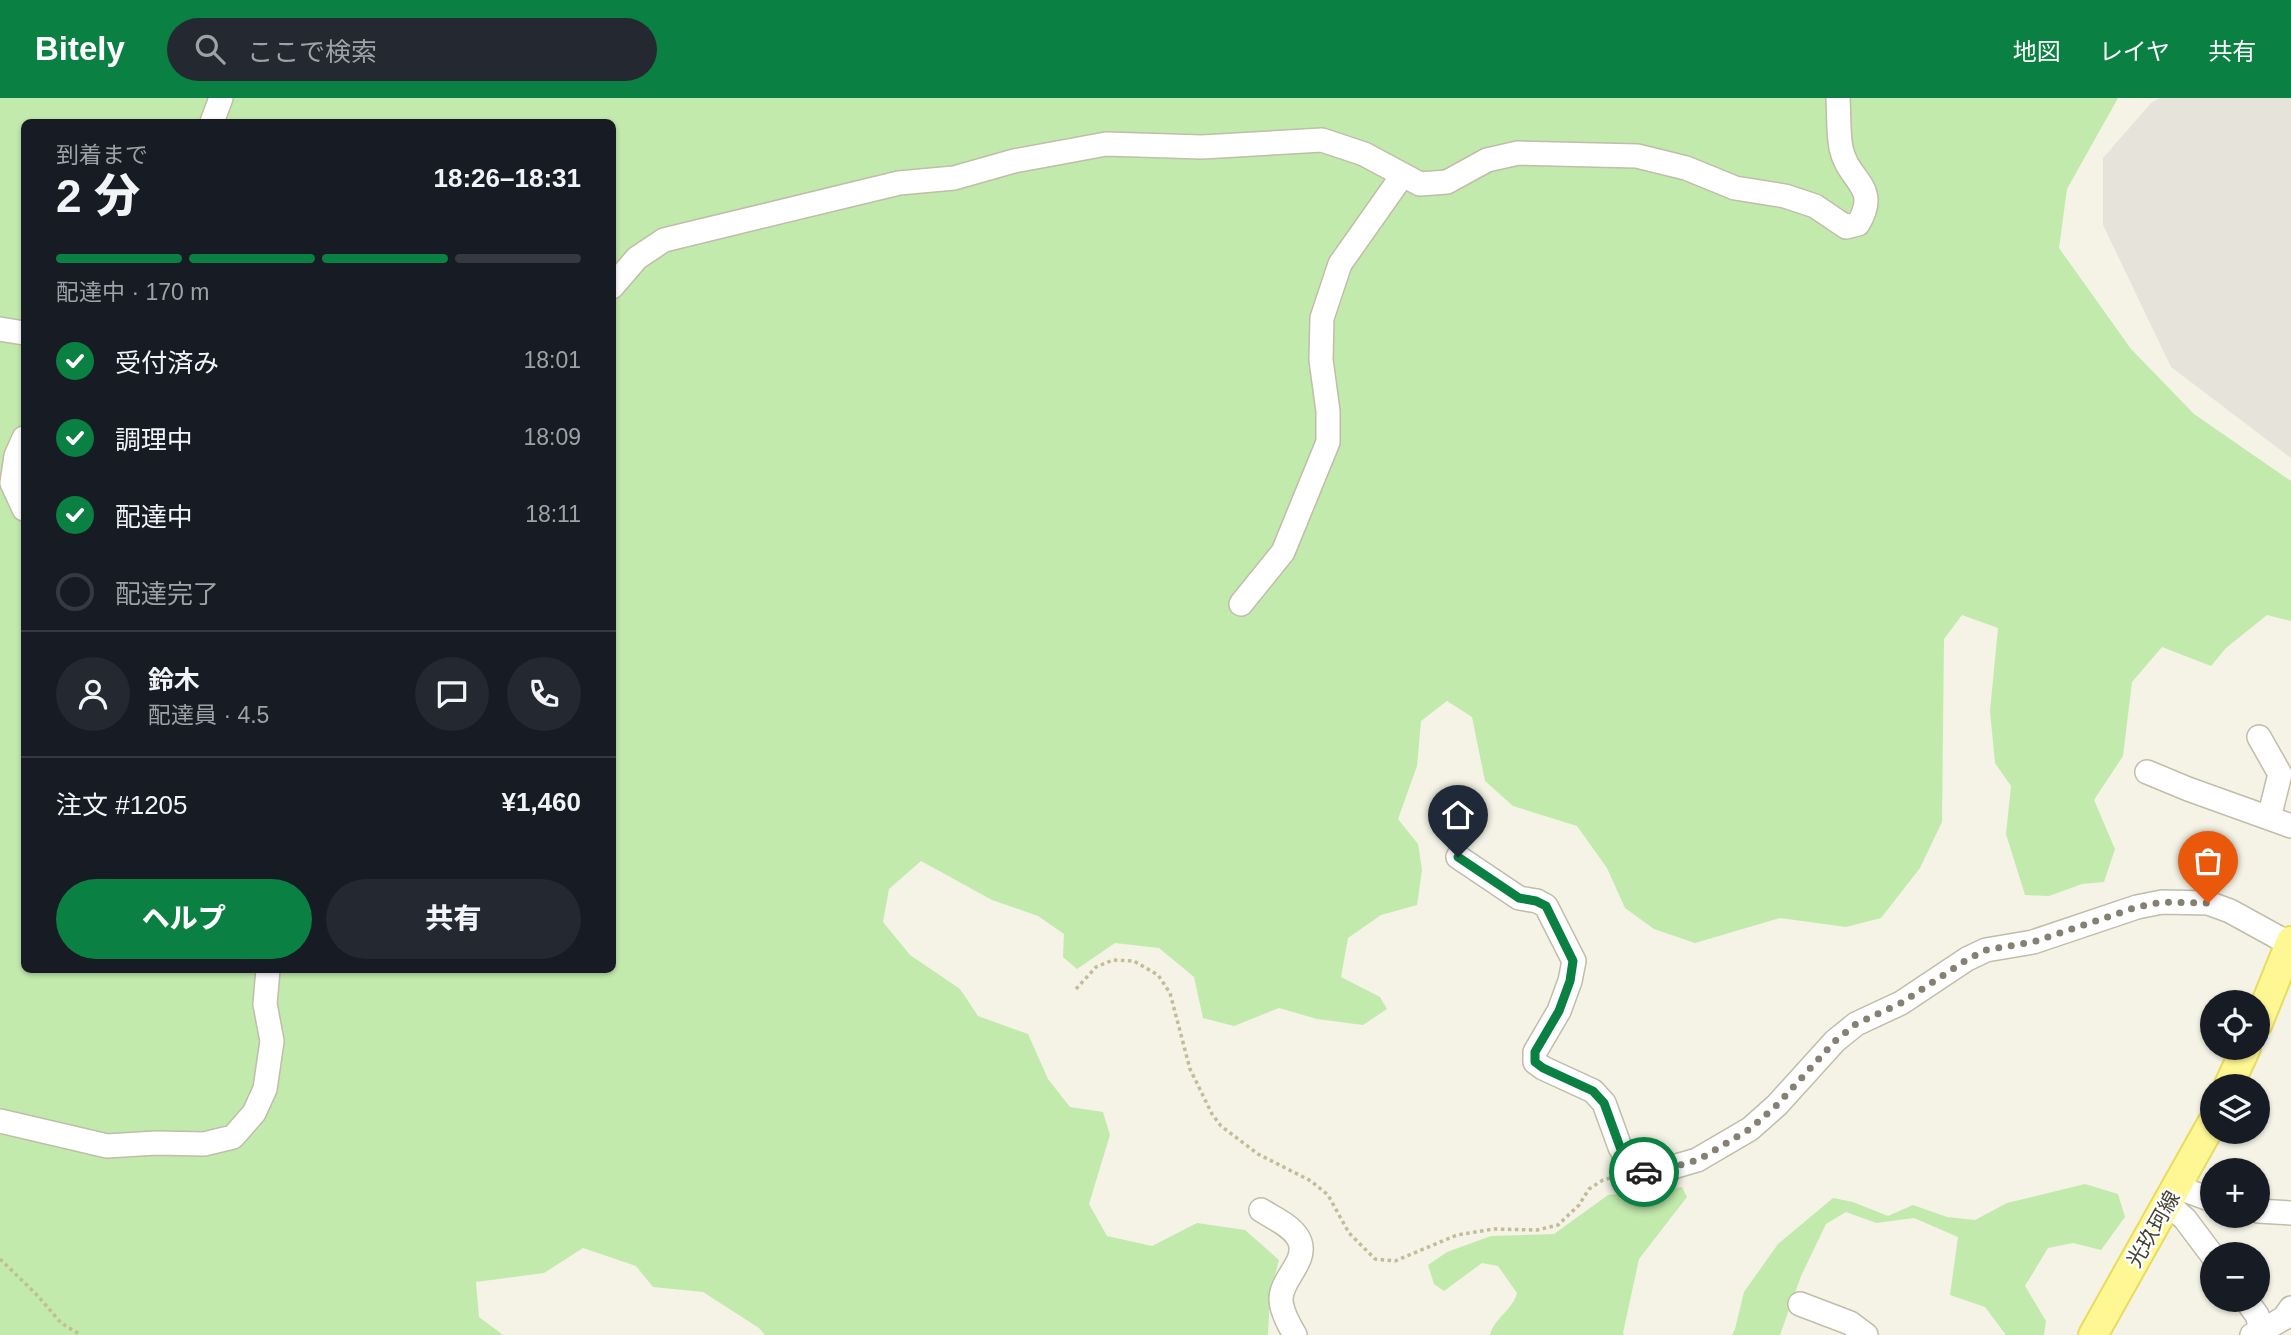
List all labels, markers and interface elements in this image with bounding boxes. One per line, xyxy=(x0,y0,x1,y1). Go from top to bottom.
search box xyxy=(167,18,657,81)
text: Bitely xyxy=(35,30,125,67)
icon: search xyxy=(191,30,229,68)
text: ここで検索 xyxy=(247,37,377,67)
text: 地図 xyxy=(2013,38,2061,65)
text: レイヤ xyxy=(2099,38,2170,65)
text: 共有 xyxy=(2208,38,2256,65)
text: 到着まで xyxy=(56,142,148,168)
text: 18:26–18:31 xyxy=(434,163,581,193)
text: 2 分 xyxy=(56,170,140,222)
text: 配達中 · 170 m xyxy=(56,279,209,305)
icon: check xyxy=(56,342,94,380)
text: 18:01 xyxy=(523,347,581,373)
text: 受付済み xyxy=(115,348,219,378)
icon: check xyxy=(56,419,94,457)
text: 18:09 xyxy=(523,424,581,450)
text: 調理中 xyxy=(115,425,193,455)
icon: check xyxy=(56,496,94,534)
text: 18:11 xyxy=(525,501,581,527)
text: 配達中 xyxy=(115,502,193,532)
text: 配達完了 xyxy=(115,579,219,609)
button: person xyxy=(56,657,130,731)
button: chat xyxy=(415,657,489,731)
button: phone xyxy=(507,657,581,731)
text: 鈴木 xyxy=(148,665,200,695)
text: 配達員 · 4.5 xyxy=(148,702,269,728)
pin xyxy=(1428,785,1488,857)
text: ¥1,460 xyxy=(501,787,581,817)
text: 注文 #1205 xyxy=(56,790,188,820)
icon: home xyxy=(1439,796,1477,834)
pin xyxy=(2178,831,2238,903)
icon: bag xyxy=(2189,842,2227,880)
button: ヘルプ xyxy=(56,879,312,959)
button: 共有 xyxy=(326,879,581,959)
map controls xyxy=(2200,990,2270,1312)
button: locate xyxy=(2200,990,2270,1060)
button: layers xyxy=(2200,1074,2270,1144)
courier xyxy=(1609,1137,1679,1207)
icon: car xyxy=(1625,1153,1663,1191)
button: + xyxy=(2200,1158,2270,1228)
street label: 光玖珂線 xyxy=(2122,1187,2184,1271)
button: − xyxy=(2200,1242,2270,1312)

